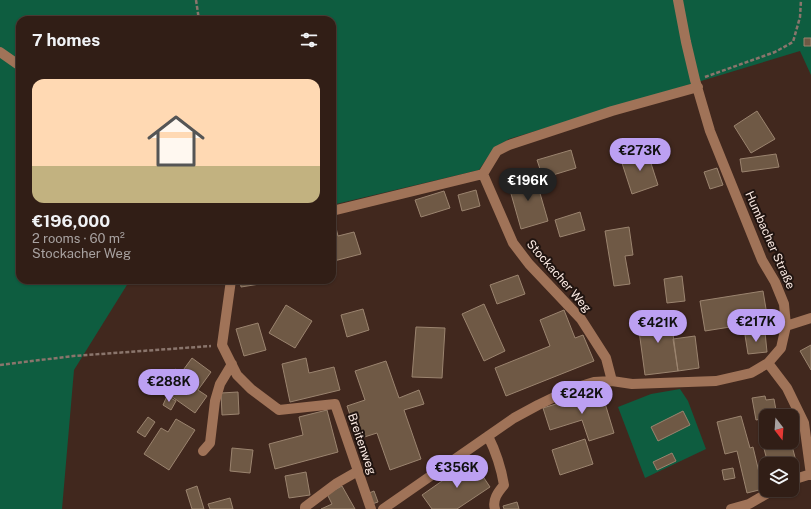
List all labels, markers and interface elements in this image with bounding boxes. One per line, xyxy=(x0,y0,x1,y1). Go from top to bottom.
icon: filters xyxy=(298,29,320,51)
text: 7 homes xyxy=(32,30,100,50)
icon: home xyxy=(140,105,212,177)
pin: €273K xyxy=(612,138,668,172)
text: €273K xyxy=(619,143,661,158)
pin: €196K xyxy=(500,168,556,202)
text: €196K xyxy=(508,173,548,188)
street label: Humbacher Straße xyxy=(742,189,798,291)
text: €196,000 xyxy=(32,211,110,231)
text: 2 rooms · 60 m² xyxy=(32,231,125,246)
street label: Stockacher Weg xyxy=(524,237,594,315)
text: Stockacher Weg xyxy=(32,246,131,261)
pin: €217K xyxy=(728,309,784,343)
pin: €421K xyxy=(630,310,686,344)
text: €217K xyxy=(736,314,776,329)
text: €421K xyxy=(638,315,678,330)
pin: €288K xyxy=(141,369,197,403)
text: €288K xyxy=(147,374,191,389)
pin: €242K xyxy=(554,381,610,415)
text: €242K xyxy=(561,386,603,401)
north arrow xyxy=(759,409,799,449)
map controls xyxy=(759,409,799,497)
street label: Breitenweg xyxy=(345,412,379,476)
pin: €356K xyxy=(429,455,485,489)
button: layers xyxy=(759,457,799,497)
text: €356K xyxy=(435,460,479,475)

